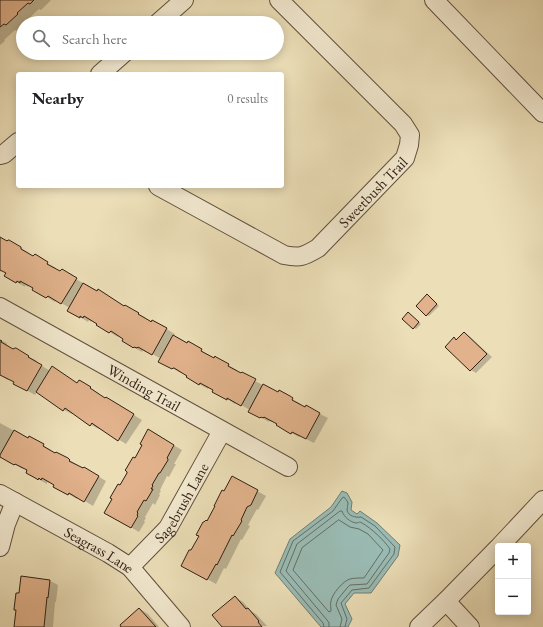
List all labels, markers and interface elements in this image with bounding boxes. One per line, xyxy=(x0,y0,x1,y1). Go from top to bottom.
search box xyxy=(16,16,284,60)
icon: search xyxy=(30,27,52,49)
text: Search here xyxy=(62,29,127,48)
text: Nearby xyxy=(32,87,84,109)
text: 0 results xyxy=(227,90,268,107)
street label: Sweetbush Trail xyxy=(334,152,411,231)
street label: Winding Trail xyxy=(104,359,184,415)
street label: Sagebrush Lane xyxy=(150,459,212,546)
street label: Seagrass Lane xyxy=(61,522,140,576)
map controls xyxy=(495,543,531,615)
button: + xyxy=(495,543,531,579)
button: − xyxy=(495,579,531,615)

